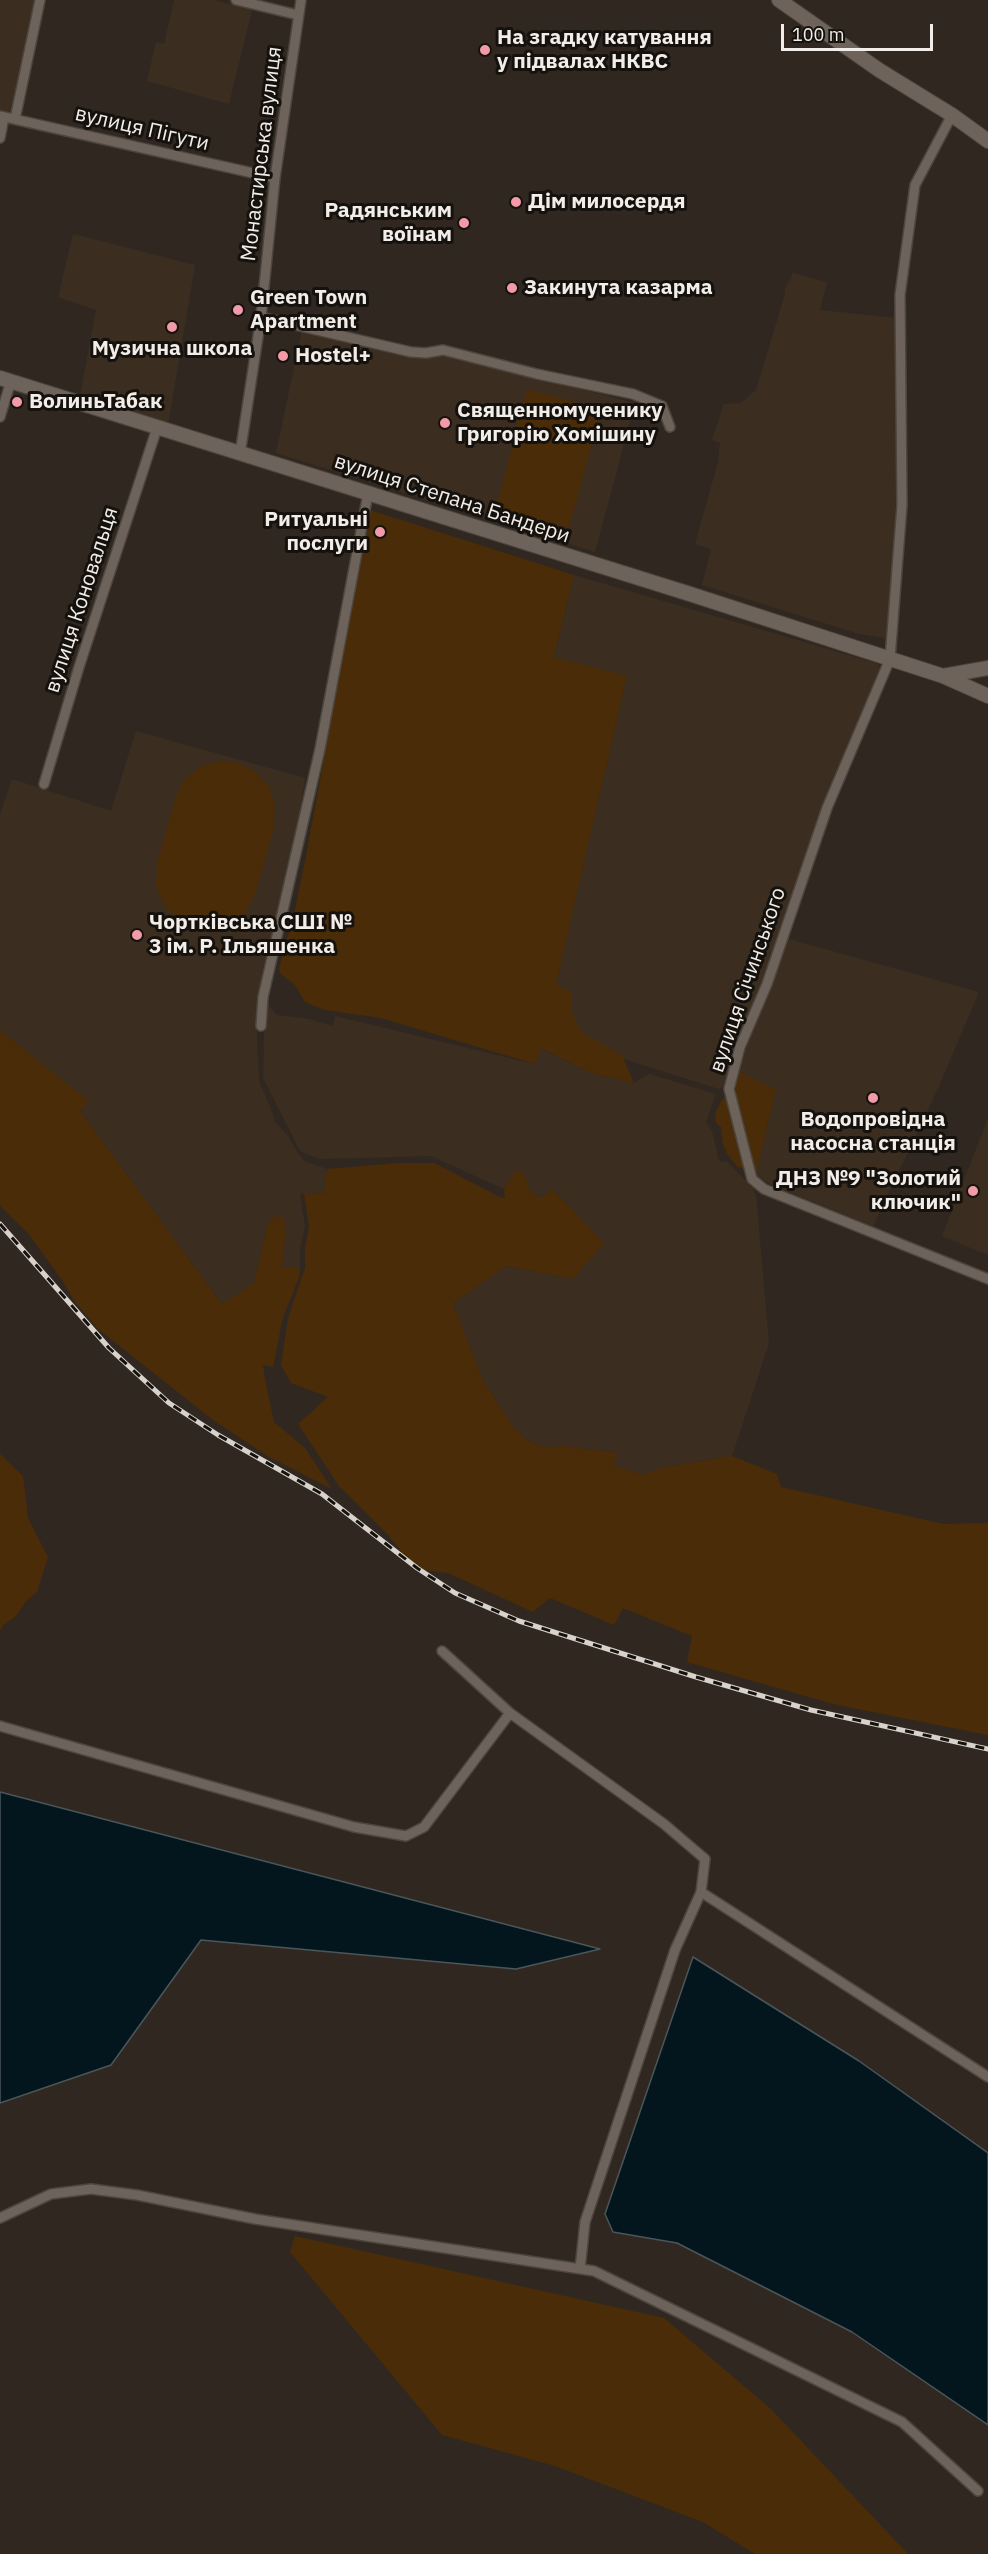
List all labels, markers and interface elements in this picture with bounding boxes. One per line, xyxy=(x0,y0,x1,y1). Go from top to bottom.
scale bar xyxy=(784,12,936,50)
text: 100 m xyxy=(792,23,844,46)
place label: На згадку катування у підвалах НКВС xyxy=(497,25,712,75)
marker: На згадку катування у підвалах НКВС xyxy=(478,43,492,57)
street label: Монастирська вулиця xyxy=(236,45,288,263)
street label: вулиця Пігути xyxy=(73,101,211,157)
place label: Дім милосердя xyxy=(528,189,685,215)
marker: Дім милосердя xyxy=(509,195,523,209)
place label: Радянським воїнам xyxy=(324,198,452,248)
marker: Радянським воїнам xyxy=(457,216,471,230)
place label: Закинута казарма xyxy=(524,275,713,301)
marker: Закинута казарма xyxy=(505,281,519,295)
place label: Green Town Apartment xyxy=(250,285,367,335)
marker: Green Town Apartment xyxy=(231,303,245,317)
marker: Музична школа xyxy=(165,320,179,334)
place label: Музична школа xyxy=(92,336,252,362)
place label: Hostel+ xyxy=(295,343,371,369)
marker: Hostel+ xyxy=(276,349,290,363)
place label: ВолиньТабак xyxy=(29,389,162,415)
marker: ВолиньТабак xyxy=(10,395,24,409)
place label: Священномученику Григорію Хомішину xyxy=(457,398,663,448)
marker: Священномученику Григорію Хомішину xyxy=(438,416,452,430)
street label: вулиця Степана Бандери xyxy=(331,449,573,549)
street label: вулиця Коновальця xyxy=(40,504,124,696)
place label: Ритуальні послуги xyxy=(264,507,368,557)
marker: Ритуальні послуги xyxy=(373,525,387,539)
street label: вулиця Січинського xyxy=(705,884,791,1076)
place label: Чортківська СШІ № 3 ім. Р. Ільяшенка xyxy=(149,910,352,960)
marker: Чортківська СШІ № 3 ім. Р. Ільяшенка xyxy=(130,928,144,942)
marker: Водопровідна насосна станція xyxy=(866,1091,880,1105)
place label: Водопровідна насосна станція xyxy=(790,1107,956,1157)
place label: ДНЗ №9 "Золотий ключик" xyxy=(776,1166,961,1216)
marker: ДНЗ №9 "Золотий ключик" xyxy=(966,1184,980,1198)

